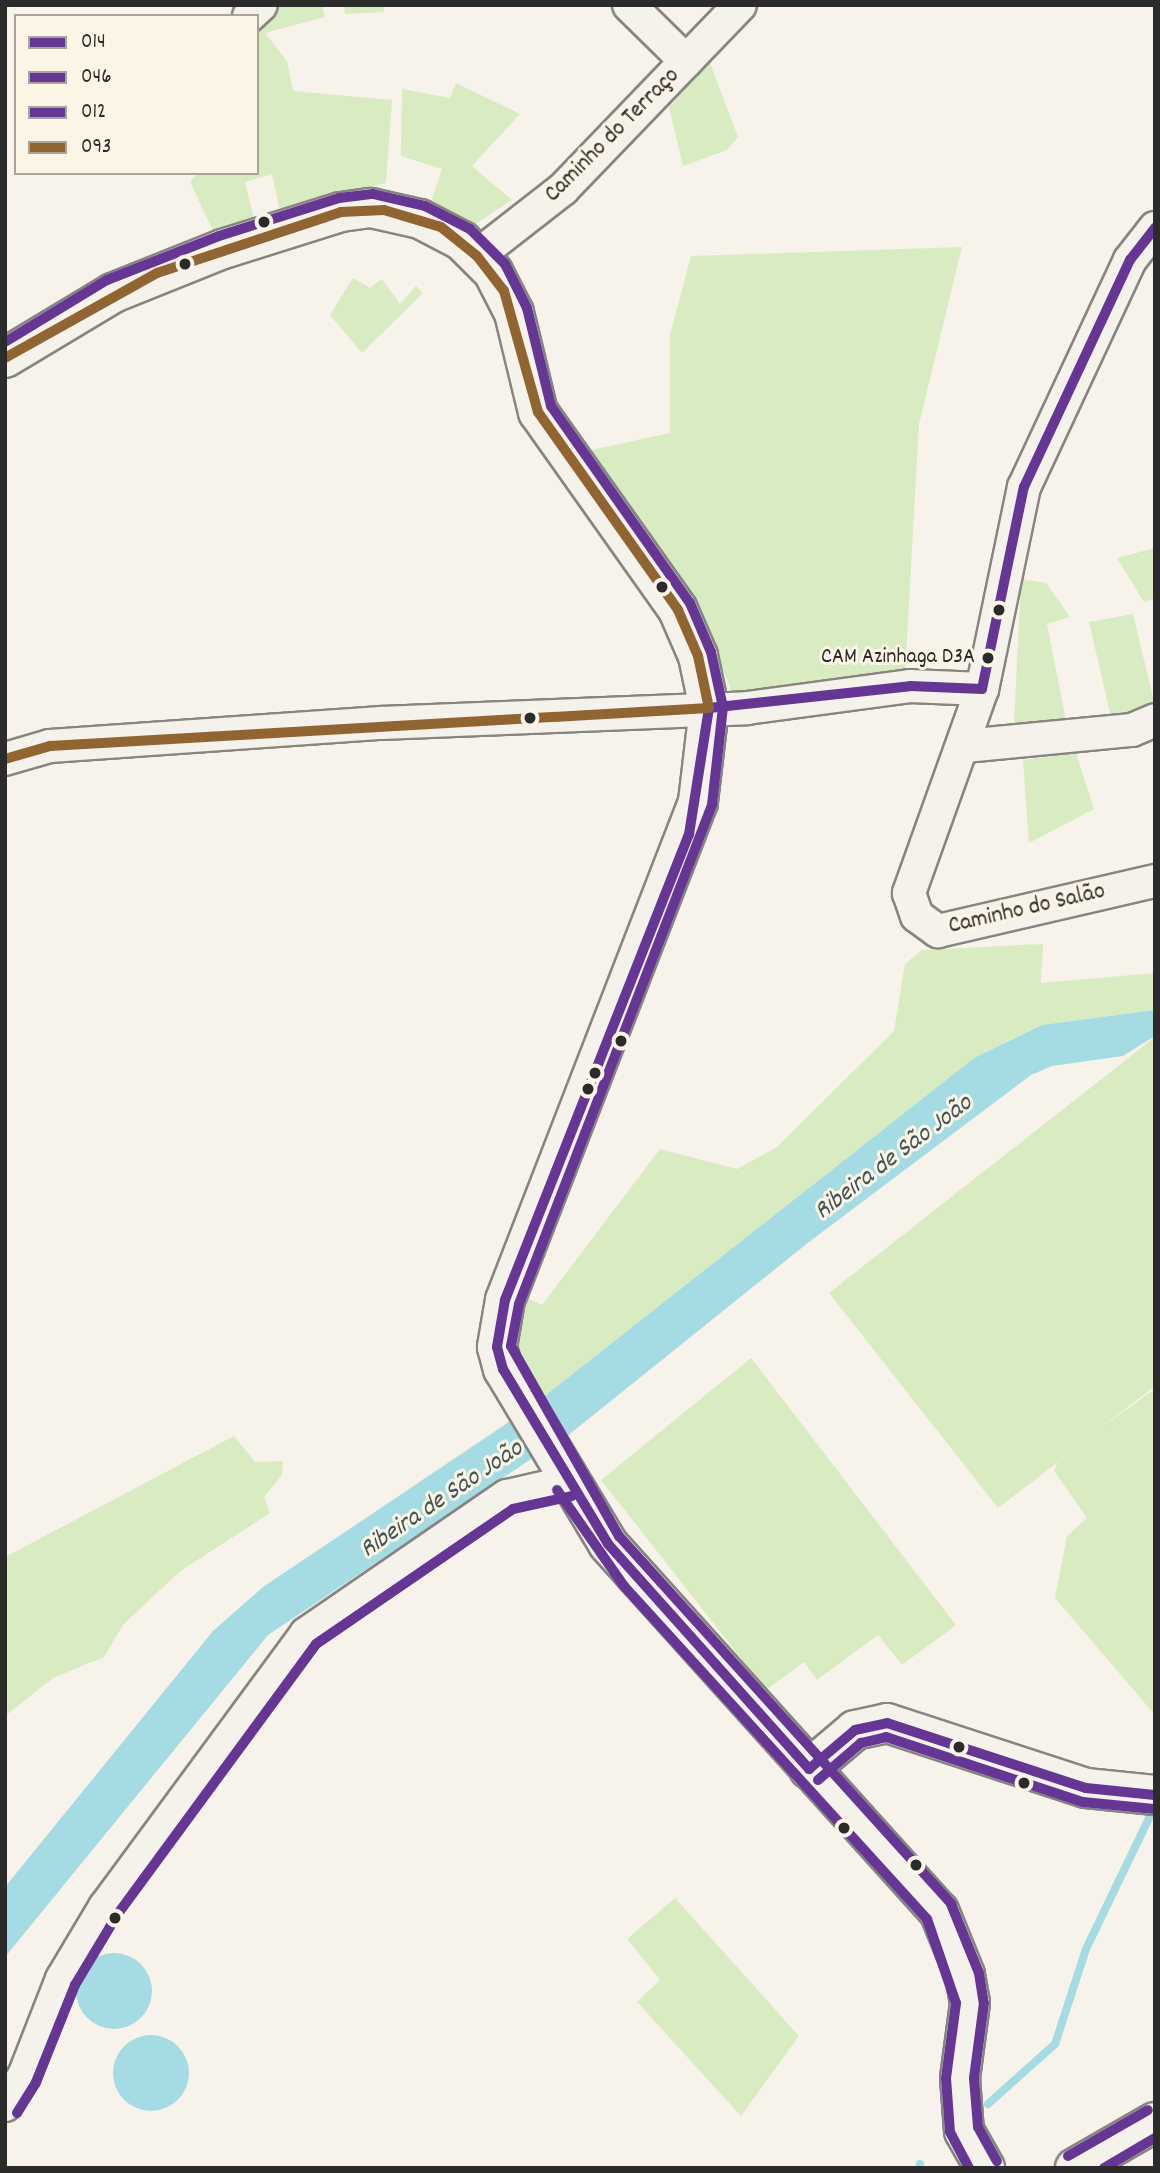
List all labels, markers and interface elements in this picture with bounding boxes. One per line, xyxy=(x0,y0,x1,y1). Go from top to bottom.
legend xyxy=(14,14,259,175)
text: 014 xyxy=(81,28,106,58)
street label: Caminho do Terraço xyxy=(539,62,687,210)
text: 046 xyxy=(81,63,111,93)
text: 012 xyxy=(81,98,106,128)
text: 093 xyxy=(81,133,111,163)
unlabelled marker xyxy=(257,215,271,229)
unlabelled marker xyxy=(178,257,192,271)
unlabelled marker xyxy=(655,580,669,594)
unlabelled marker xyxy=(992,603,1006,617)
place label: CAM Azinhaga D3A xyxy=(821,645,975,671)
marker: CAM Azinhaga D3A xyxy=(981,651,995,665)
unlabelled marker xyxy=(523,711,537,725)
street label: Caminho do Salão xyxy=(946,878,1108,942)
unlabelled marker xyxy=(614,1034,628,1048)
unlabelled marker xyxy=(588,1066,602,1080)
unlabelled marker xyxy=(581,1082,595,1096)
water label: Ribeira de São João xyxy=(809,1088,979,1228)
water label: Ribeira de São João xyxy=(355,1434,529,1566)
unlabelled marker xyxy=(952,1740,966,1754)
unlabelled marker xyxy=(1017,1776,1031,1790)
unlabelled marker xyxy=(837,1821,851,1835)
unlabelled marker xyxy=(909,1858,923,1872)
unlabelled marker xyxy=(108,1911,122,1925)

